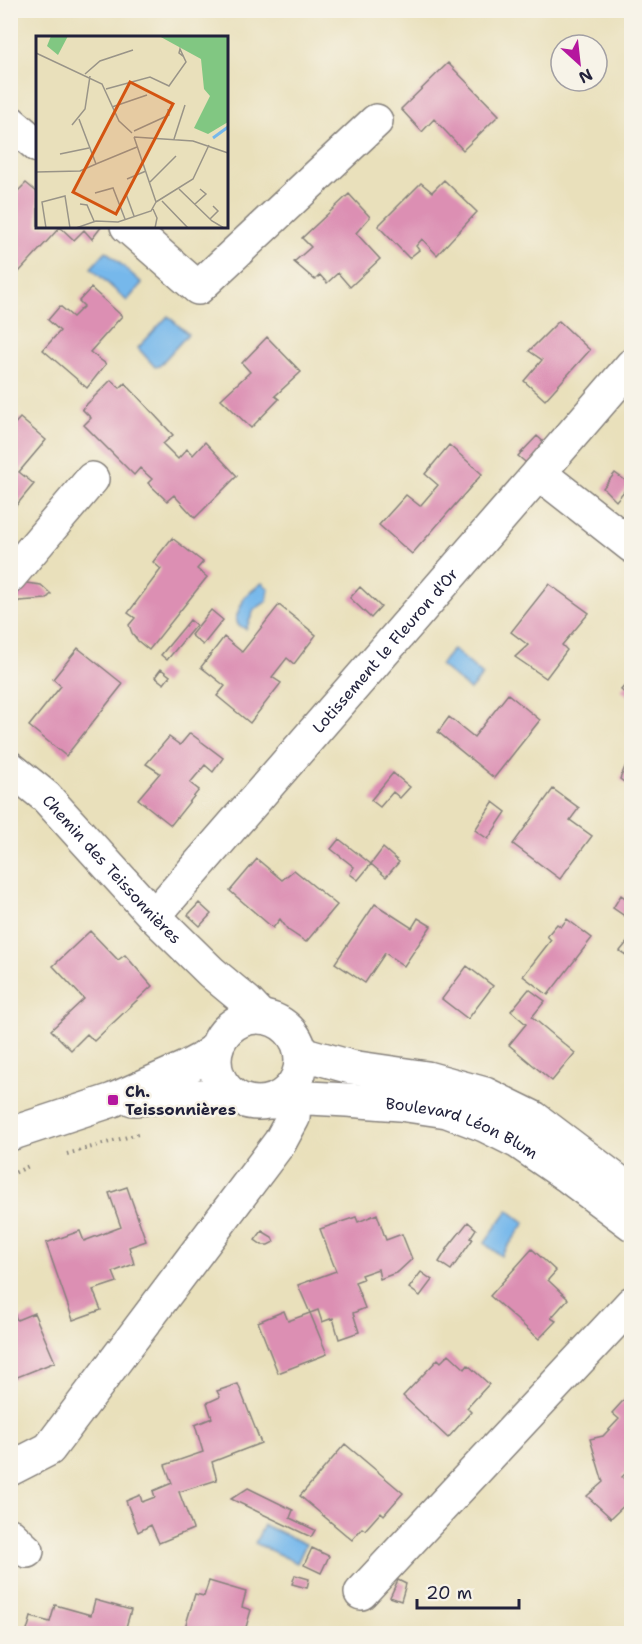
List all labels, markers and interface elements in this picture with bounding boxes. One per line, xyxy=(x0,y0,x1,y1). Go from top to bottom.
north arrow xyxy=(549,33,609,93)
inset map xyxy=(36,36,228,228)
text: N xyxy=(575,64,596,88)
street label: Lotissement le Fleuron d'Or xyxy=(307,563,462,737)
street label: Chemin des Teissonnières xyxy=(38,790,186,948)
place label: Ch. Teissonnières xyxy=(125,1081,236,1120)
street label: Boulevard Léon Blum xyxy=(385,1092,543,1164)
marker: Ch. Teissonnières xyxy=(106,1093,120,1107)
scale bar xyxy=(417,1572,519,1610)
text: 20 m xyxy=(426,1581,472,1605)

